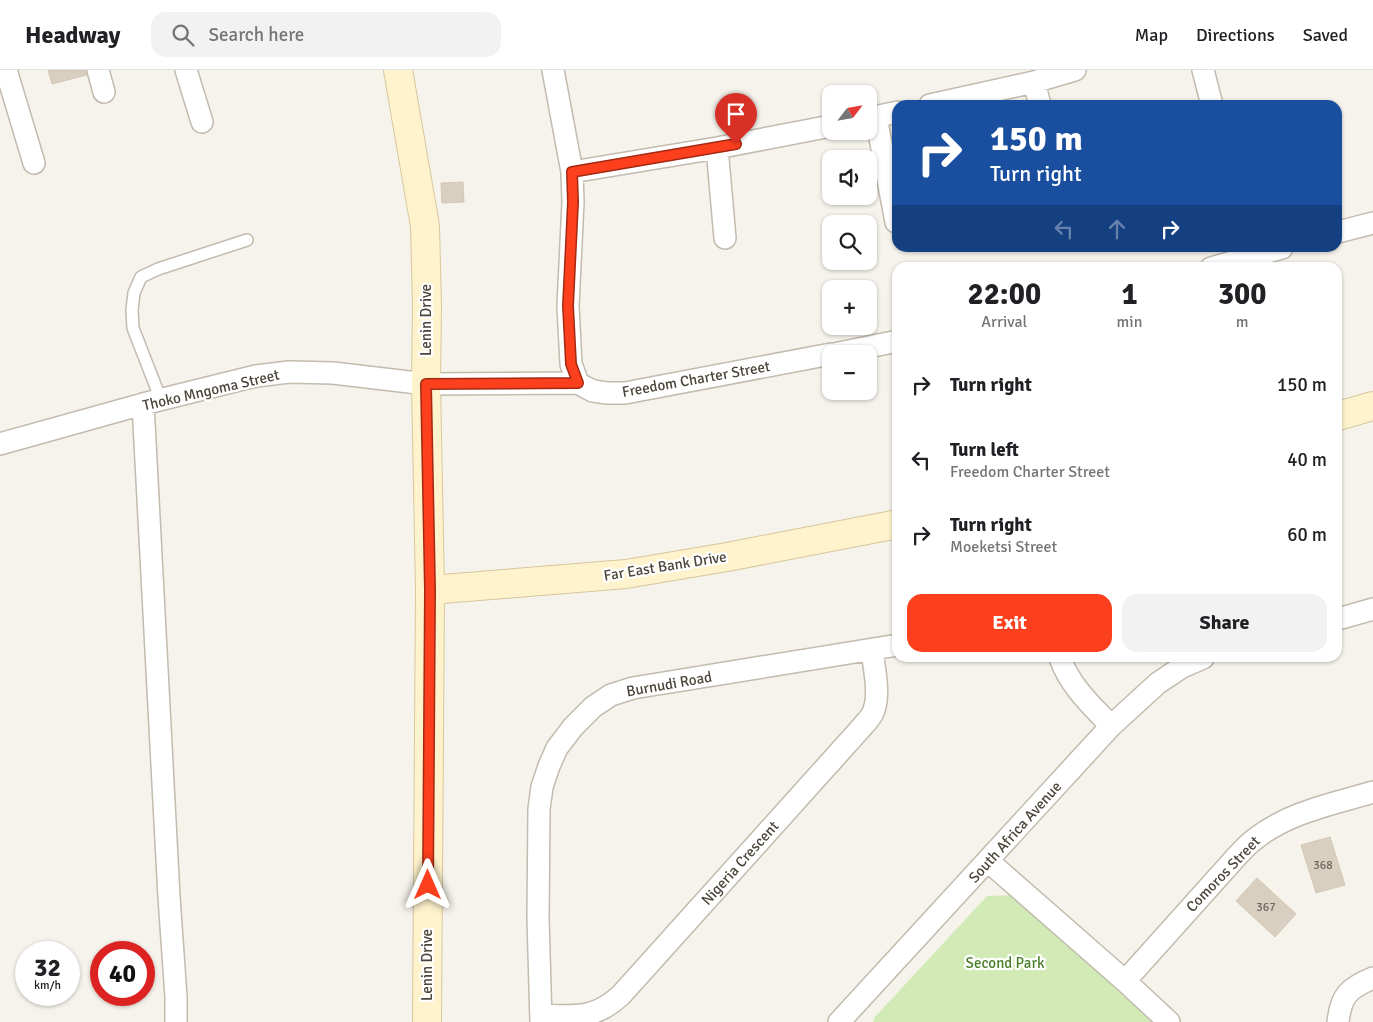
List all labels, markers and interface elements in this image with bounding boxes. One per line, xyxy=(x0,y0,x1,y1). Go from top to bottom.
search box xyxy=(151,12,501,57)
text: Headway xyxy=(25,20,121,50)
icon: search xyxy=(169,21,197,49)
text: Search here xyxy=(209,23,304,47)
text: Map xyxy=(1135,24,1168,46)
text: Directions xyxy=(1196,24,1275,46)
text: Saved xyxy=(1303,24,1348,46)
north arrow xyxy=(822,85,878,140)
map controls xyxy=(822,85,877,400)
pin xyxy=(715,93,757,144)
icon: arrive xyxy=(722,100,750,128)
text: 150 m xyxy=(990,117,1083,160)
icon: right xyxy=(907,120,972,185)
button: sound xyxy=(822,150,877,205)
text: Turn right xyxy=(990,160,1082,187)
button: search xyxy=(822,215,877,270)
icon: left xyxy=(1050,215,1078,243)
icon: ahead xyxy=(1103,215,1131,243)
icon: right xyxy=(1156,215,1184,243)
text: 22:00 xyxy=(967,276,1041,313)
text: 1 xyxy=(1121,276,1138,313)
text: 300 xyxy=(1218,276,1266,313)
button: + xyxy=(822,280,877,335)
street label: Lenin Drive xyxy=(417,284,435,356)
text: Arrival xyxy=(981,312,1027,332)
text: min xyxy=(1117,312,1142,332)
text: m xyxy=(1236,312,1249,332)
button: − xyxy=(822,345,877,400)
street label: Freedom Charter Street xyxy=(621,357,771,401)
street label: Thoko Mngoma Street xyxy=(141,366,281,414)
icon: right xyxy=(907,371,935,399)
text: Turn right xyxy=(950,373,1032,397)
text: 150 m xyxy=(1277,373,1327,397)
text: Turn left xyxy=(950,438,1019,462)
icon: left xyxy=(907,446,935,474)
text: 40 m xyxy=(1287,448,1327,472)
text: Freedom Charter Street xyxy=(950,462,1110,482)
text: Turn right xyxy=(950,513,1032,537)
icon: right xyxy=(907,521,935,549)
text: 60 m xyxy=(1287,523,1327,547)
text: Moeketsi Street xyxy=(950,537,1057,557)
street label: Far East Bank Drive xyxy=(602,547,728,585)
button: Exit xyxy=(907,594,1112,652)
button: Share xyxy=(1122,594,1327,652)
street label: Burnudi Road xyxy=(625,668,713,700)
street label: South Africa Avenue xyxy=(965,778,1065,886)
street label: Nigeria Crescent xyxy=(698,817,782,909)
street label: Comoros Street xyxy=(1182,832,1264,916)
position arrow xyxy=(401,858,453,910)
house number: 368 xyxy=(1313,858,1333,873)
house number: 367 xyxy=(1256,900,1276,915)
street label: Lenin Drive xyxy=(418,929,436,1001)
speed limit sign: 40 xyxy=(90,941,155,1006)
text: 32 xyxy=(34,952,61,983)
park label: Second Park xyxy=(966,954,1045,972)
text: km/h xyxy=(34,978,61,993)

